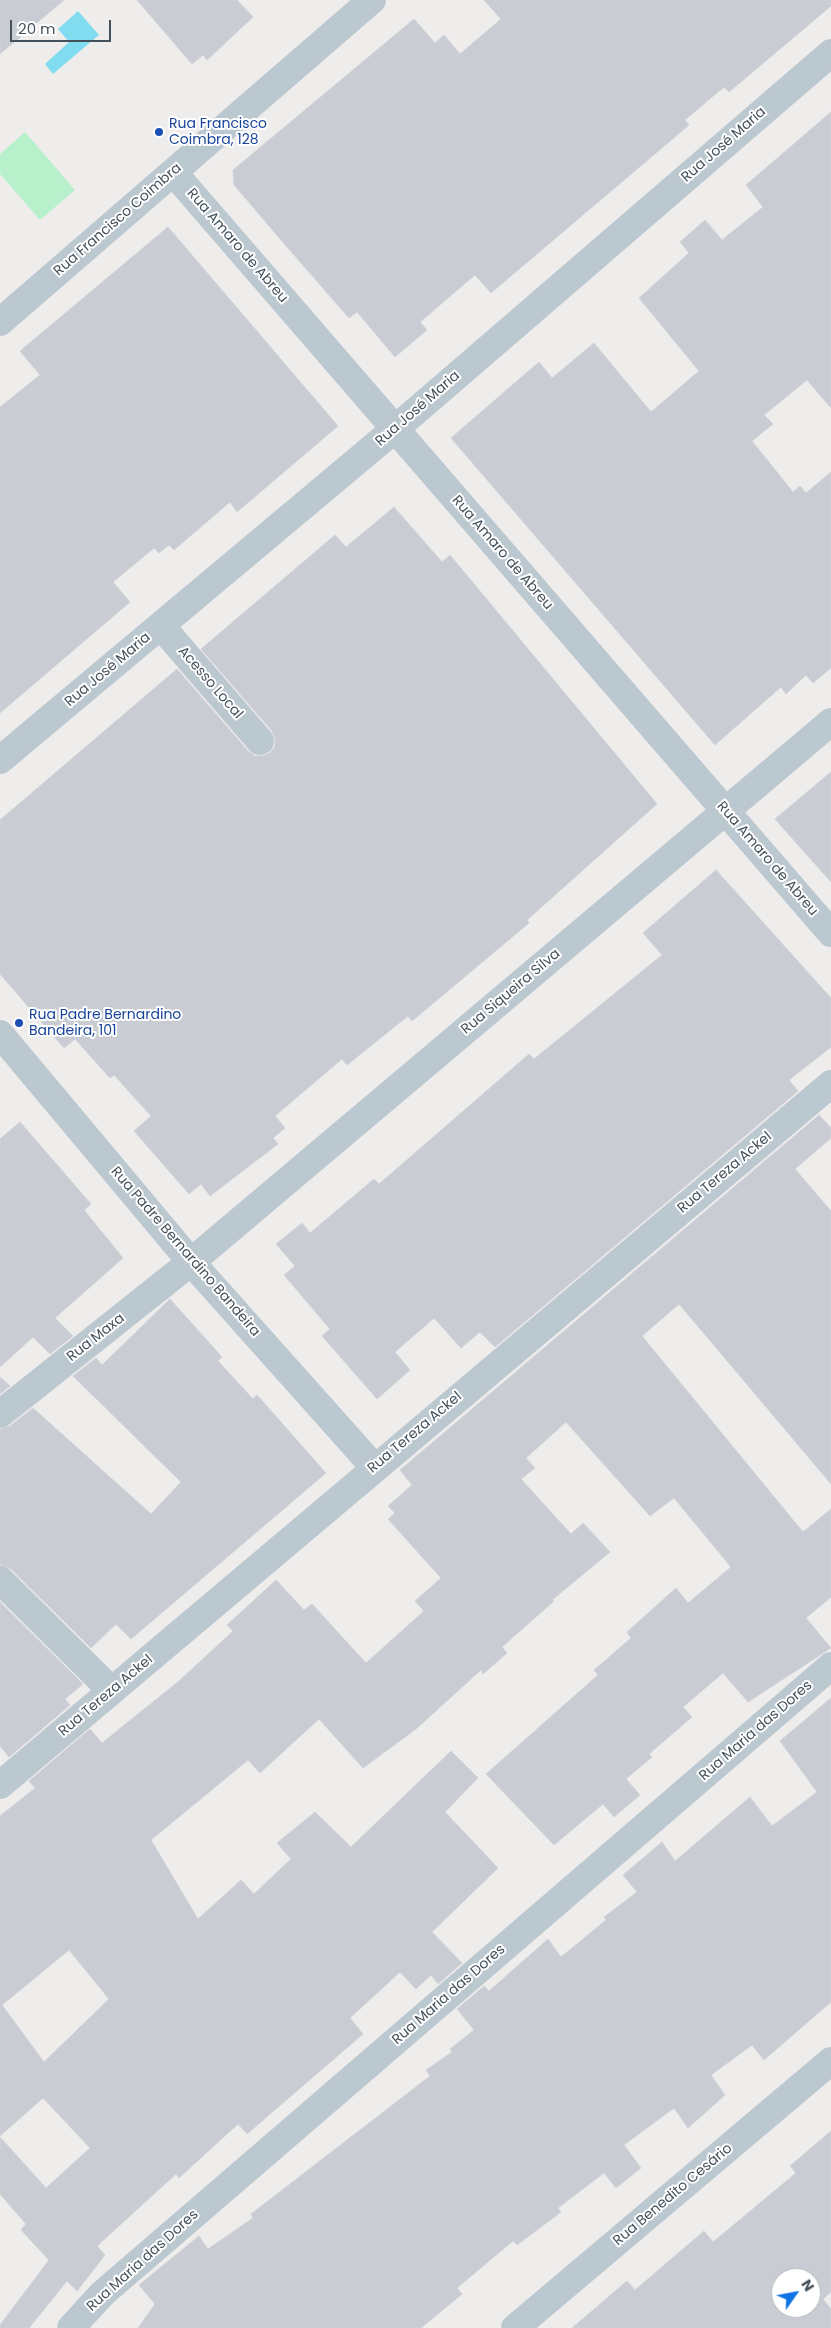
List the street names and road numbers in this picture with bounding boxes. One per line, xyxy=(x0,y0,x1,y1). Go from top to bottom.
street label: Rua José Maria xyxy=(678,104,770,186)
street label: Rua Francisco Coimbra xyxy=(51,160,185,280)
street label: Rua Amaro de Abreu xyxy=(183,186,291,306)
street label: Rua José Maria xyxy=(372,368,464,450)
street label: Rua Amaro de Abreu xyxy=(448,493,556,613)
street label: Rua José Maria xyxy=(62,629,154,711)
street label: Acesso Local xyxy=(174,643,246,723)
street label: Rua Amaro de Abreu xyxy=(713,799,821,919)
street label: Rua Siqueira Silva xyxy=(458,946,564,1038)
street label: Rua Tereza Ackel xyxy=(675,1129,775,1217)
street label: Rua Padre Bernardino Bandeira xyxy=(107,1164,263,1340)
street label: Rua Maxa xyxy=(64,1310,128,1366)
street label: Rua Tereza Ackel xyxy=(365,1389,465,1477)
street label: Rua Tereza Ackel xyxy=(56,1652,156,1740)
street label: Rua Maria das Dores xyxy=(696,1677,816,1785)
street label: Rua Maria das Dores xyxy=(389,1941,509,2049)
street label: Rua Benedito Cesário xyxy=(610,2140,736,2250)
street label: Rua Maria das Dores xyxy=(84,2207,202,2315)

